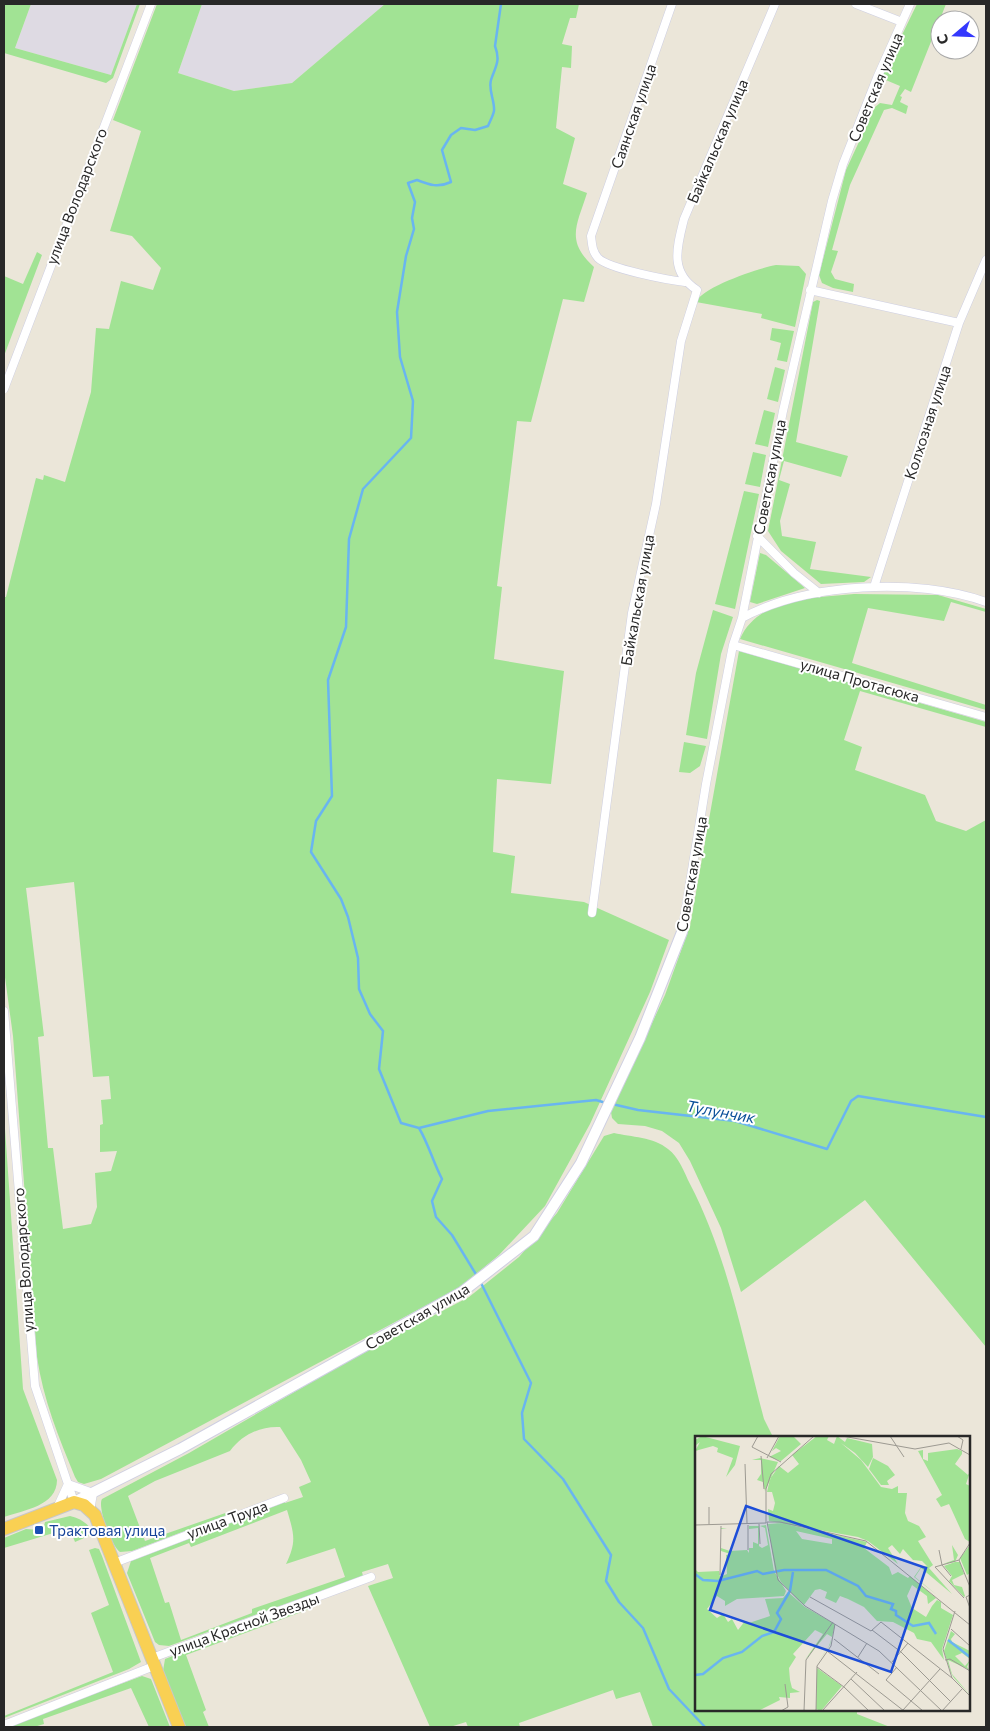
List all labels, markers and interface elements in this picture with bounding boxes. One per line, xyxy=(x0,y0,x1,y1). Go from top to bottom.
north arrow xyxy=(930,10,980,60)
street label: Советская улица xyxy=(844,30,906,144)
text: С xyxy=(933,32,952,47)
street label: Саянская улица xyxy=(607,61,659,171)
street label: Байкальская улица xyxy=(683,76,751,206)
street label: улица Володарского xyxy=(42,125,110,267)
street label: Колхозная улица xyxy=(900,363,954,481)
street label: Советская улица xyxy=(749,418,789,536)
street label: Байкальская улица xyxy=(617,533,657,667)
street label: улица Протасюка xyxy=(798,654,922,706)
street label: Советская улица xyxy=(672,815,710,933)
water label: Тулунчик xyxy=(685,1096,757,1126)
street label: улица Володарского xyxy=(9,1187,37,1333)
street label: Советская улица xyxy=(362,1279,472,1353)
inset map xyxy=(695,1436,970,1711)
street label: улица Труда xyxy=(184,1496,270,1542)
place label: Трактовая улица xyxy=(49,1521,165,1539)
marker: Трактовая улица xyxy=(33,1524,45,1536)
street label: улица Красной Звезды xyxy=(167,1588,321,1660)

